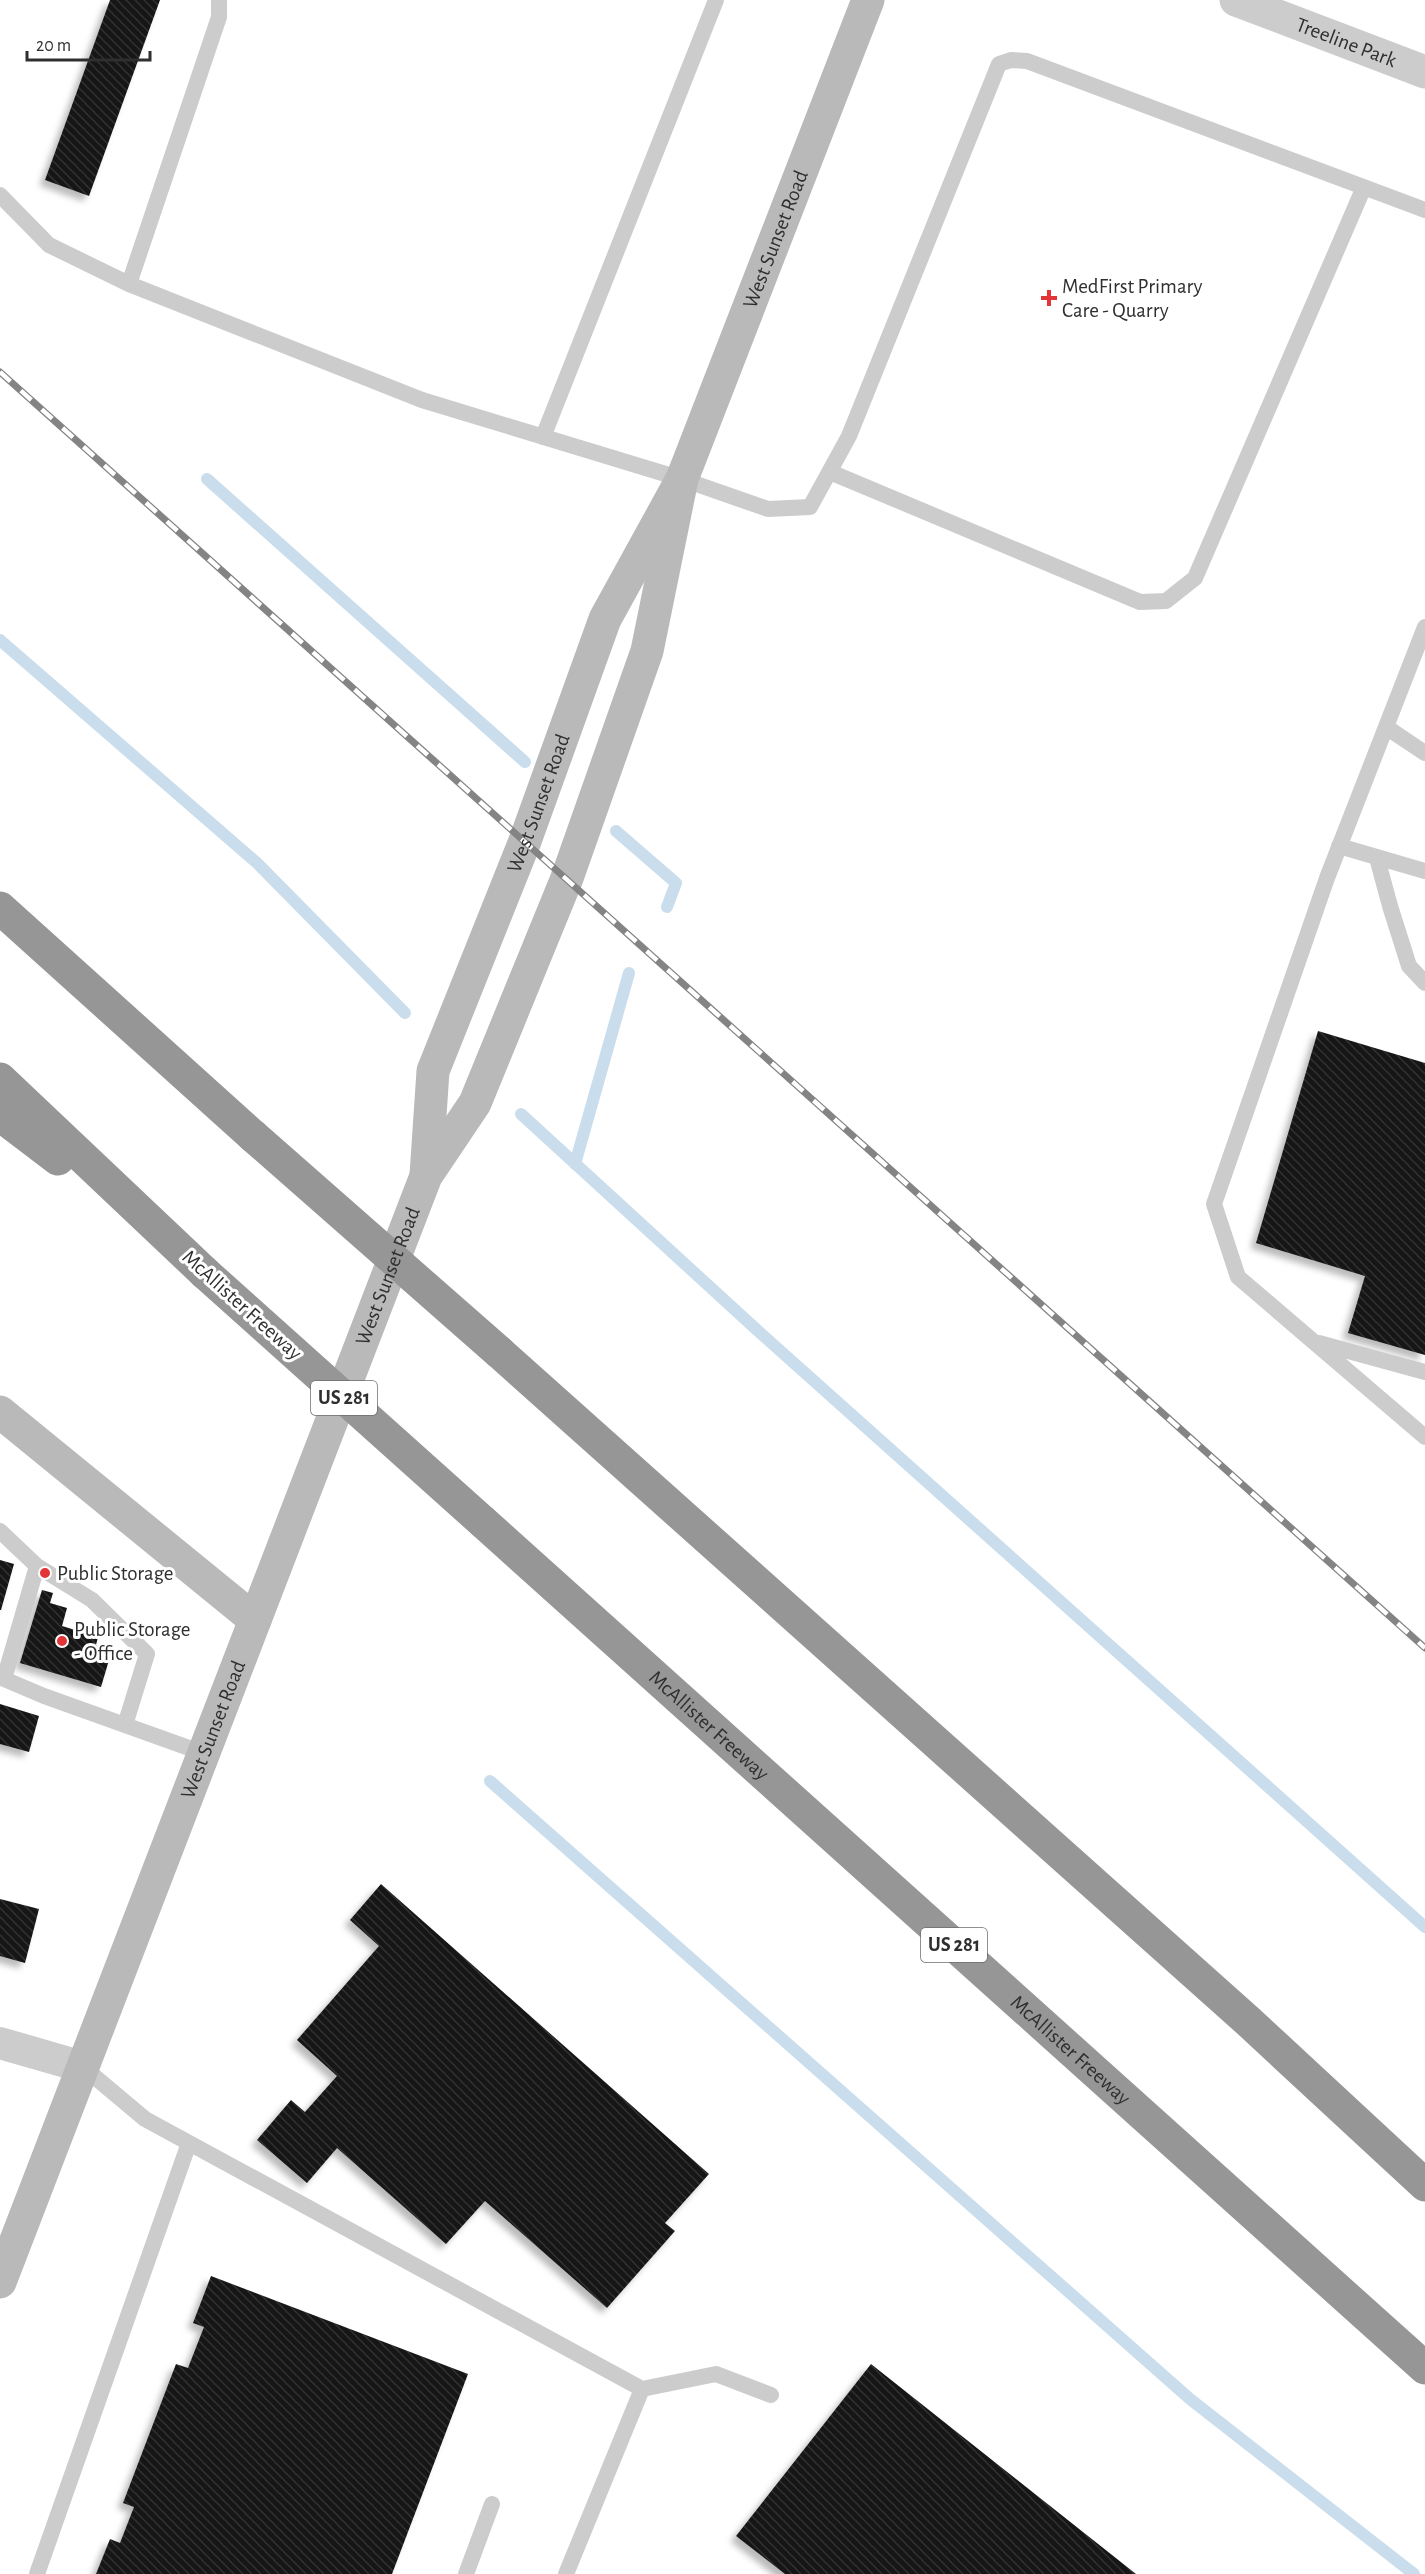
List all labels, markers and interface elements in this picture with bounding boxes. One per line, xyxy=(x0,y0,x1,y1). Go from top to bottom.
street label: Treeline Park xyxy=(1293,13,1400,71)
scale bar xyxy=(27,24,150,62)
text: 20 m xyxy=(36,37,71,55)
street label: West Sunset Road xyxy=(739,167,811,311)
place label: MedFirst Primary Care - Quarry xyxy=(1062,276,1202,321)
marker: MedFirst Primary Care - Quarry xyxy=(1040,289,1058,307)
street label: West Sunset Road xyxy=(503,731,573,876)
street label: West Sunset Road xyxy=(351,1204,424,1348)
street label: McAllister Freeway xyxy=(178,1246,306,1364)
road number: US 281 xyxy=(311,1381,377,1415)
place label: Public Storage xyxy=(57,1563,174,1584)
marker: Public Storage xyxy=(38,1566,52,1580)
place label: Public Storage - Office xyxy=(74,1619,191,1664)
marker: Public Storage - Office xyxy=(55,1634,69,1648)
street label: West Sunset Road xyxy=(177,1657,249,1802)
street label: McAllister Freeway xyxy=(645,1666,773,1784)
road number: US 281 xyxy=(921,1928,987,1962)
street label: McAllister Freeway xyxy=(1007,1991,1135,2109)

